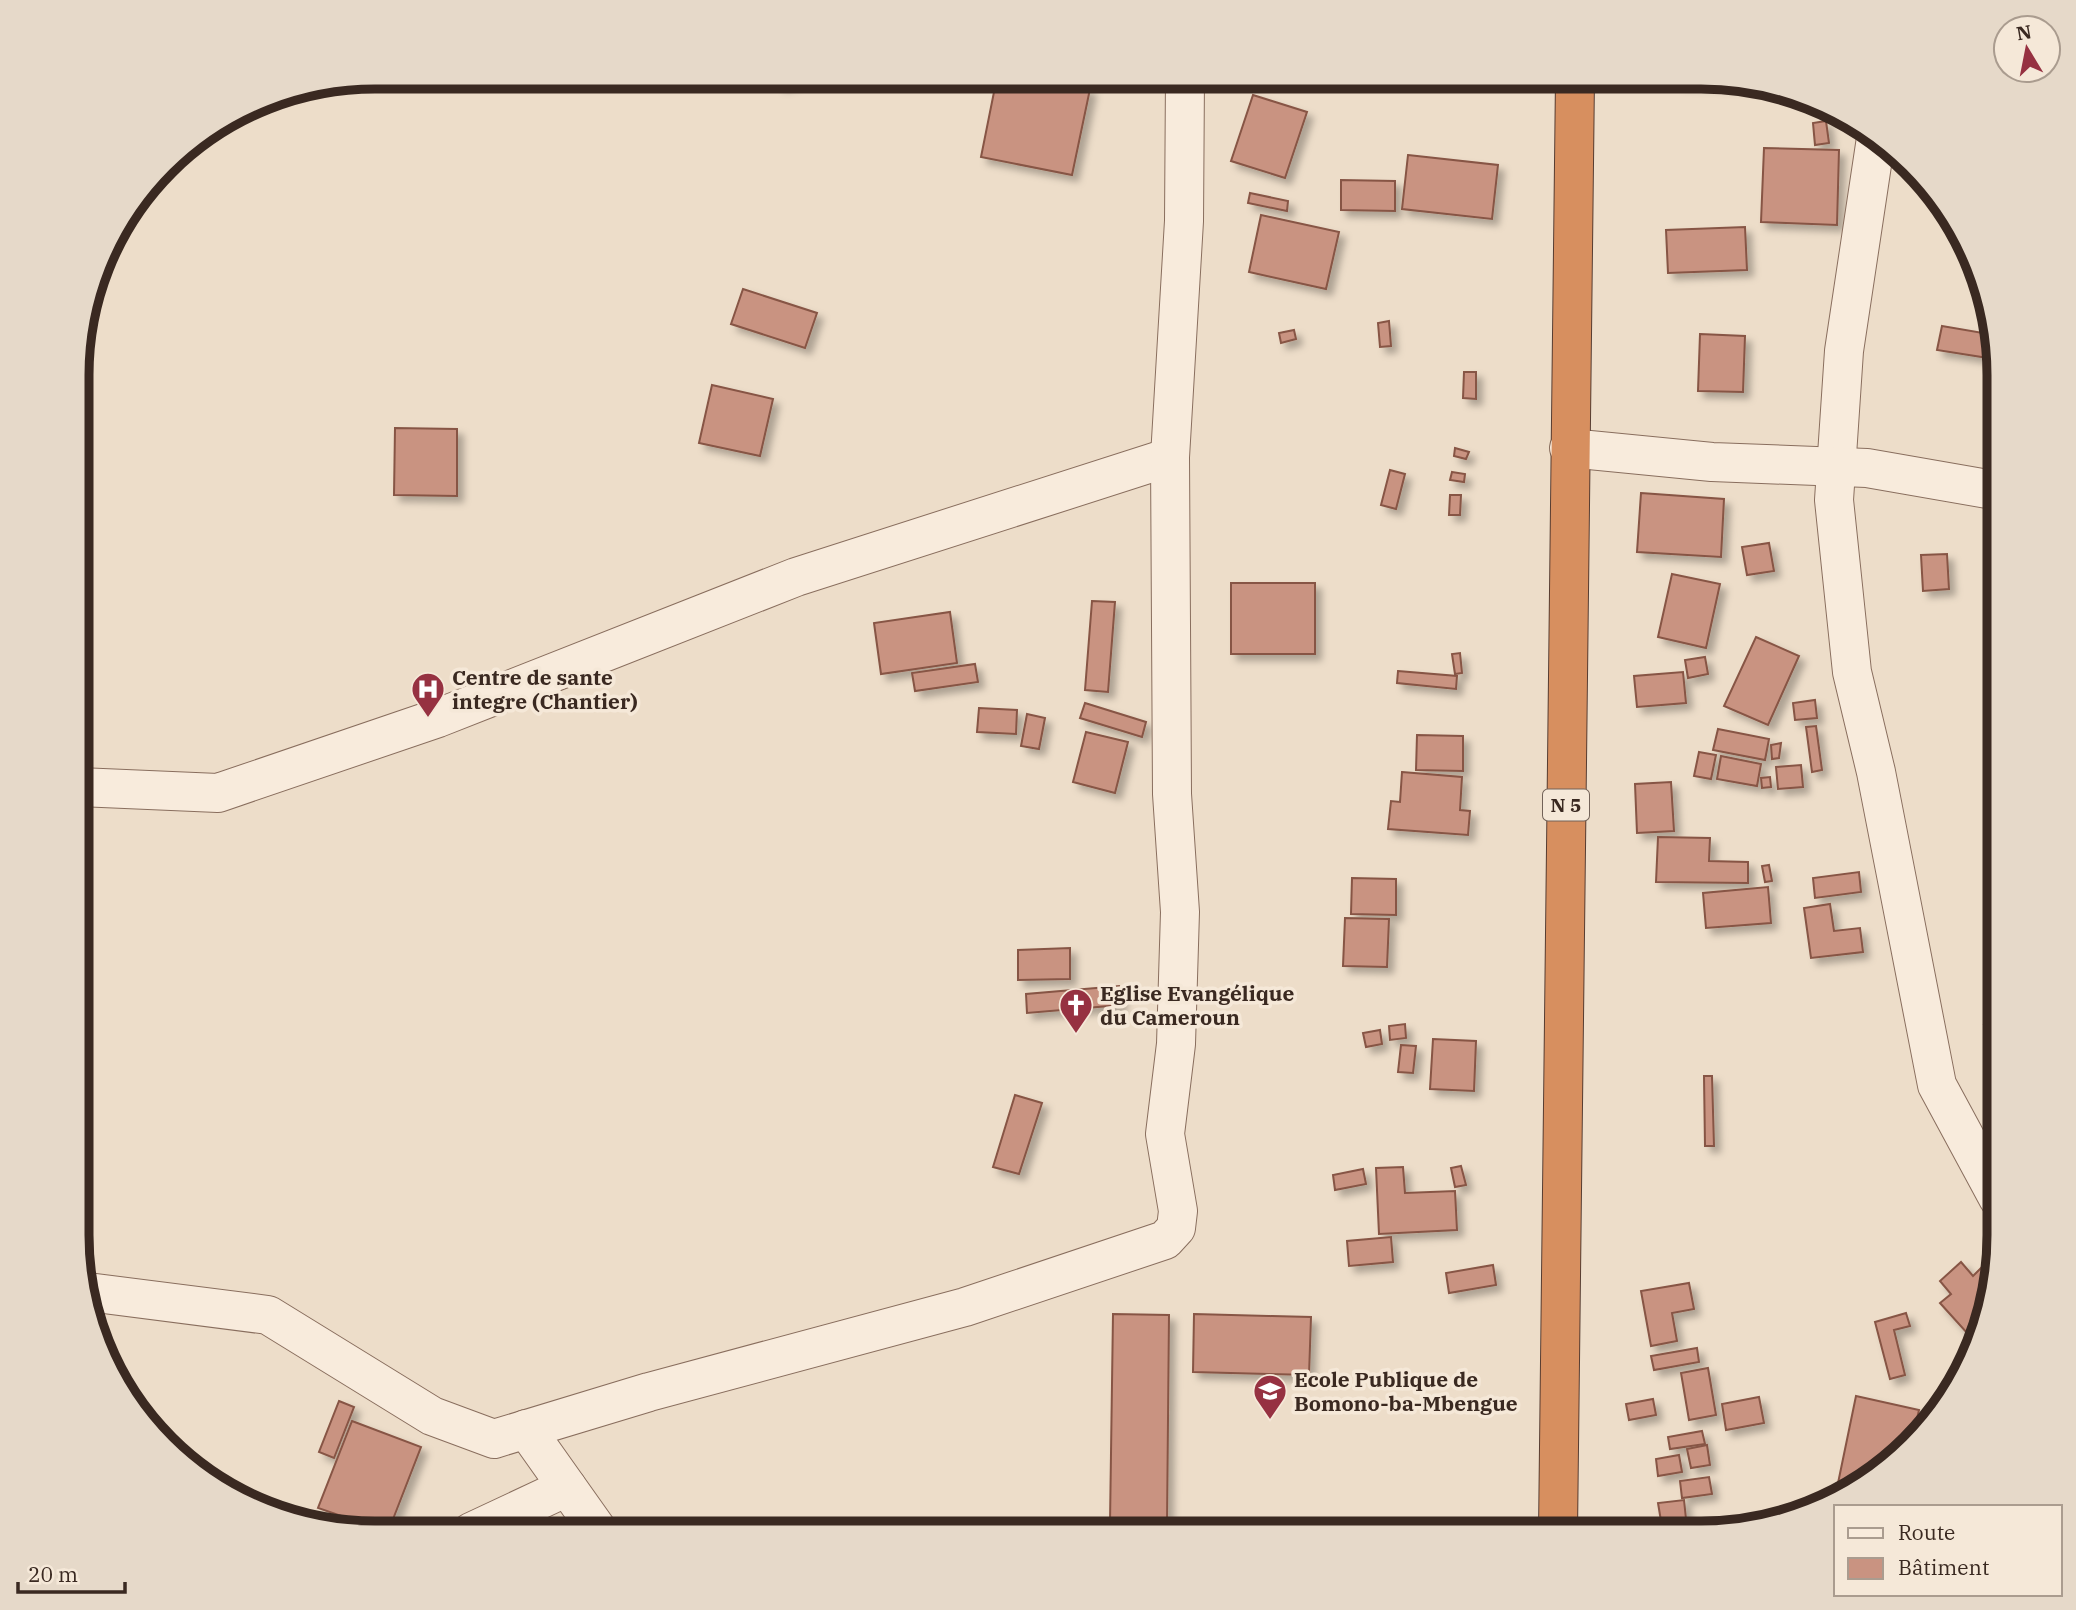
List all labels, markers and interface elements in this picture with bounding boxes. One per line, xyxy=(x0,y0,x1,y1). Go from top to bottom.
north arrow xyxy=(1992,14,2062,84)
text: N xyxy=(2015,19,2034,45)
place label: Centre de sante integre (Chantier) xyxy=(452,663,638,715)
hospital icon: Centre de sante integre (Chantier) xyxy=(409,670,447,719)
road number: N 5 xyxy=(1543,790,1589,820)
place label: Eglise Evangélique du Cameroun xyxy=(1100,979,1294,1031)
church icon: Eglise Evangélique du Cameroun xyxy=(1057,986,1095,1035)
place label: Ecole Publique de Bomono-ba-Mbengue xyxy=(1294,1365,1518,1417)
school or university icon: Ecole Publique de Bomono-ba-Mbengue xyxy=(1251,1372,1289,1421)
legend xyxy=(1834,1505,2062,1596)
text: Route xyxy=(1898,1518,1955,1546)
scale bar xyxy=(18,1550,124,1594)
text: Bâtiment xyxy=(1898,1553,1989,1581)
text: 20 m xyxy=(28,1560,78,1588)

